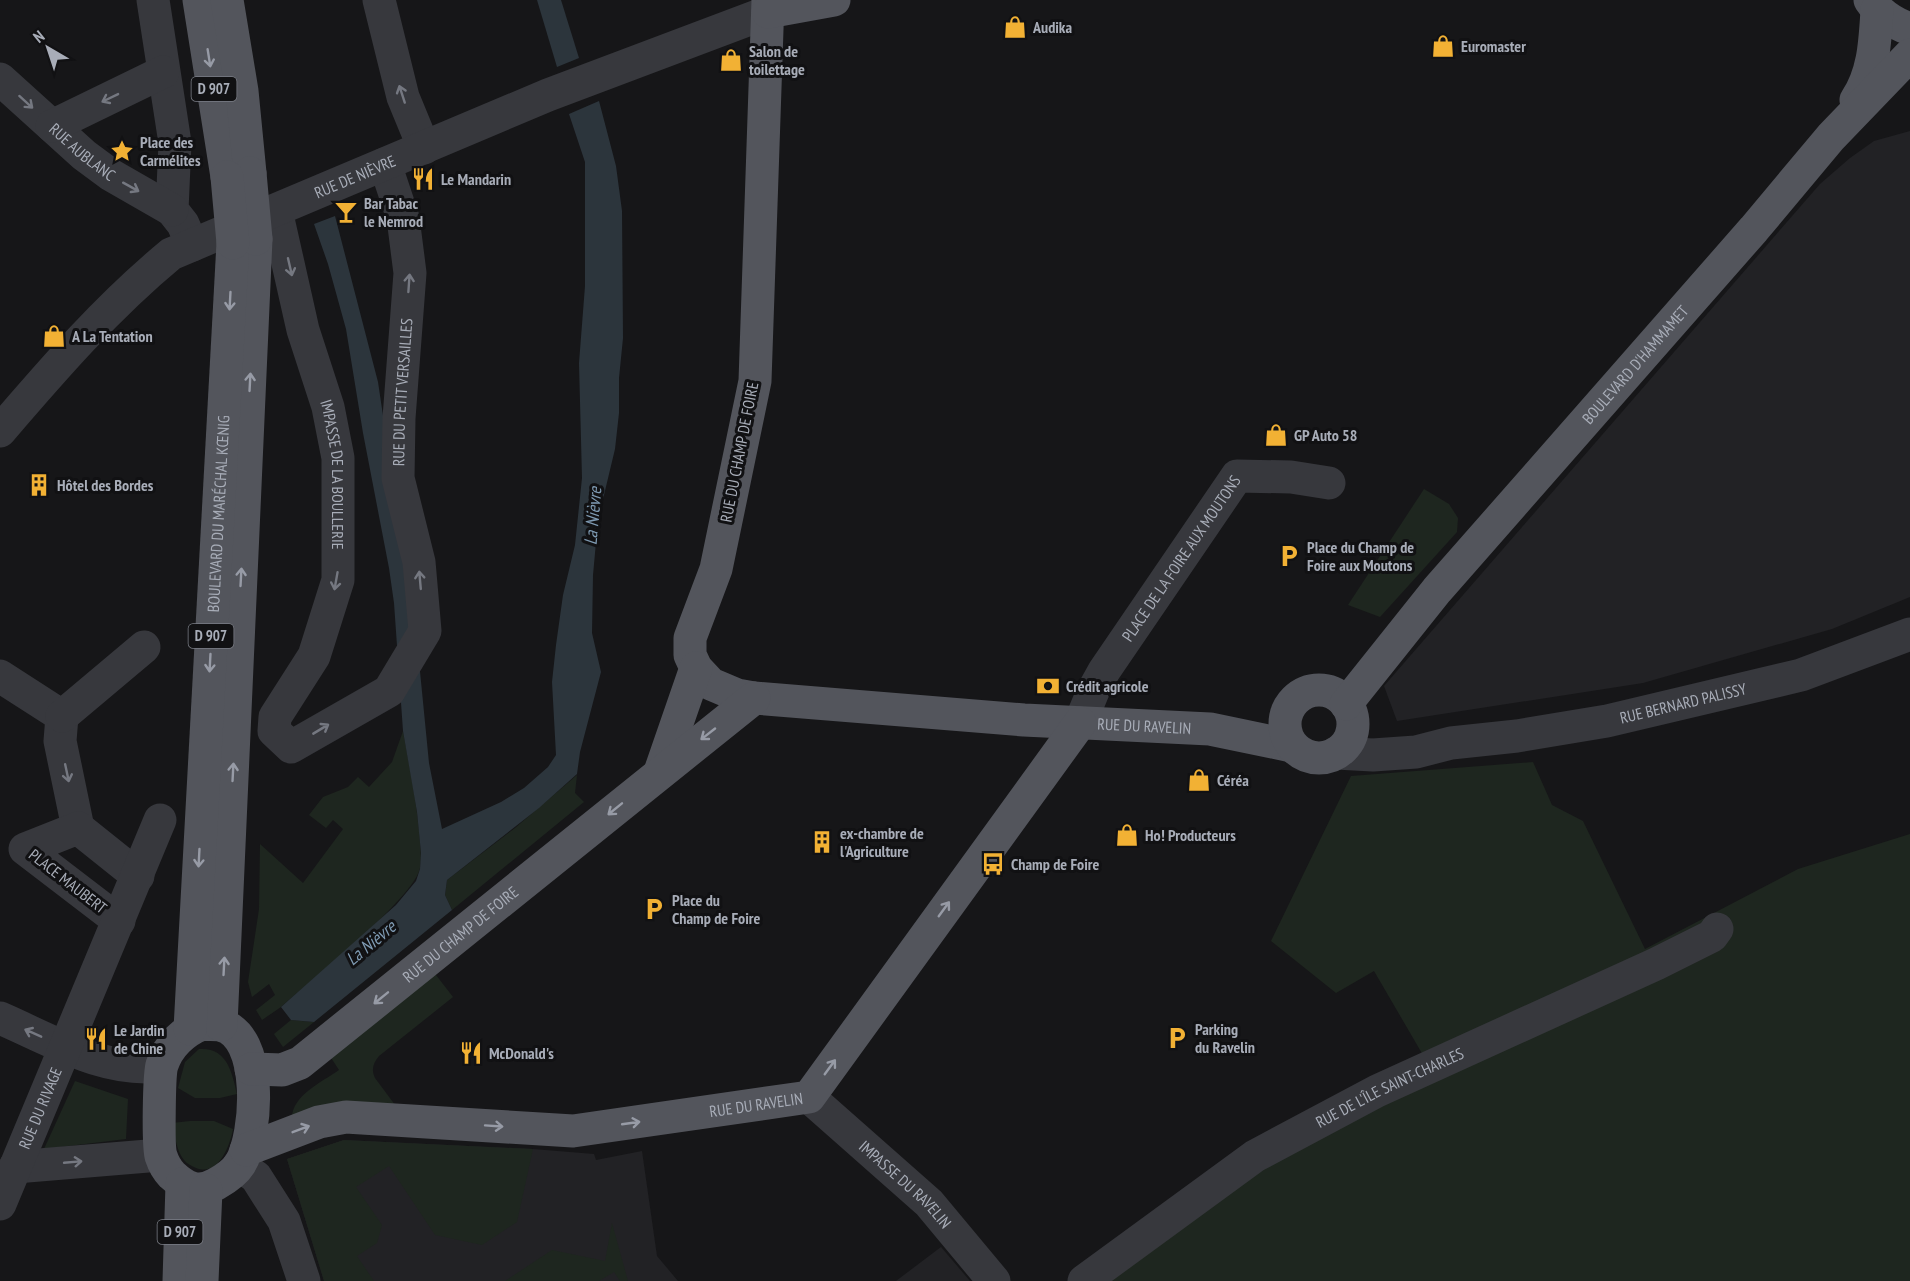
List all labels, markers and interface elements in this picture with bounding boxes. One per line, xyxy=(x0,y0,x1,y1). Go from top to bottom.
shop icon: Audika xyxy=(1002,14,1028,40)
place label: Audika xyxy=(1032,17,1072,37)
north arrow xyxy=(18,18,78,78)
text: N xyxy=(29,26,48,47)
shop icon: Euromaster xyxy=(1430,33,1456,59)
place label: Euromaster xyxy=(1461,36,1526,56)
place label: Salon de toilettage xyxy=(749,41,805,79)
one-way arrow xyxy=(203,47,214,67)
shop icon: Salon de toilettage xyxy=(718,47,744,73)
road number: D 907 xyxy=(192,77,236,101)
one-way arrow xyxy=(396,85,407,104)
one-way arrow xyxy=(102,93,120,105)
one-way arrow xyxy=(18,95,33,109)
street label: RUE AUBLANC xyxy=(45,119,119,185)
place label: Place des Carmélites xyxy=(140,132,201,170)
place icon: Place des Carmélites xyxy=(109,138,135,164)
street label: RUE DE NIÈVRE xyxy=(311,150,399,202)
restaurant icon: Le Mandarin xyxy=(410,166,436,192)
place label: Le Mandarin xyxy=(441,169,511,189)
one-way arrow xyxy=(122,182,140,193)
place label: Bar Tabac le Nemrod xyxy=(364,193,423,231)
bar icon: Bar Tabac le Nemrod xyxy=(333,199,359,225)
one-way arrow xyxy=(284,257,296,276)
one-way arrow xyxy=(404,274,415,294)
one-way arrow xyxy=(224,291,235,311)
street label: BOULEVARD D'HAMMAMET xyxy=(1578,301,1692,428)
street label: RUE DU PETIT VERSAILLES xyxy=(388,317,417,466)
shop icon: A La Tentation xyxy=(41,323,67,349)
place label: A La Tentation xyxy=(71,326,153,346)
one-way arrow xyxy=(244,372,255,392)
street label: RUE DU CHAMP DE FOIRE xyxy=(716,380,762,524)
street label: IMPASSE DE LA BOULLERIE xyxy=(316,397,348,550)
street label: BOULEVARD DU MARÉCHAL KŒNIG xyxy=(203,415,234,613)
shop icon: GP Auto 58 xyxy=(1263,422,1289,448)
place label: GP Auto 58 xyxy=(1294,425,1357,445)
street label: PLACE DE LA FOIRE AUX MOUTONS xyxy=(1117,471,1245,645)
building icon: Hôtel des Bordes xyxy=(26,472,52,498)
place label: Hôtel des Bordes xyxy=(57,475,154,495)
water label: La Nièvre xyxy=(579,484,607,546)
place label: Place du Champ de Foire aux Moutons xyxy=(1307,537,1414,575)
parking icon: Place du Champ de Foire aux Moutons xyxy=(1276,543,1302,569)
one-way arrow xyxy=(236,567,247,587)
one-way arrow xyxy=(330,571,341,590)
one-way arrow xyxy=(414,571,425,591)
road number: D 907 xyxy=(188,624,234,648)
one-way arrow xyxy=(204,653,215,673)
bank icon: Crédit agricole xyxy=(1035,673,1061,699)
place label: Crédit agricole xyxy=(1066,676,1149,696)
street label: RUE BERNARD PALISSY xyxy=(1618,678,1749,728)
street label: RUE DU RAVELIN xyxy=(1097,714,1192,738)
one-way arrow xyxy=(312,723,329,735)
one-way arrow xyxy=(700,727,716,740)
one-way arrow xyxy=(62,762,73,782)
one-way arrow xyxy=(227,762,238,782)
shop icon: Céréa xyxy=(1186,767,1212,793)
place label: Céréa xyxy=(1217,770,1249,790)
one-way arrow xyxy=(607,803,623,816)
shop icon: Ho! Producteurs xyxy=(1114,822,1140,848)
place label: ex-chambre de l'Agriculture xyxy=(840,823,924,861)
place label: Ho! Producteurs xyxy=(1145,825,1236,845)
building icon: ex-chambre de l'Agriculture xyxy=(809,829,835,855)
street label: PLACE MAUBERT xyxy=(25,844,111,918)
one-way arrow xyxy=(193,848,204,868)
bus stop icon: Champ de Foire xyxy=(980,851,1006,877)
place label: Champ de Foire xyxy=(1011,854,1100,874)
street label: RUE DU CHAMP DE FOIRE xyxy=(398,882,522,987)
place label: Place du Champ de Foire xyxy=(672,890,761,928)
parking icon: Place du Champ de Foire xyxy=(641,896,667,922)
one-way arrow xyxy=(938,902,950,918)
water label: La Nièvre xyxy=(341,914,402,970)
one-way arrow xyxy=(218,957,229,977)
one-way arrow xyxy=(373,991,389,1004)
place label: Parking du Ravelin xyxy=(1195,1019,1255,1057)
place label: Le Jardin de Chine xyxy=(114,1020,164,1058)
parking icon: Parking du Ravelin xyxy=(1164,1025,1190,1051)
one-way arrow xyxy=(25,1026,43,1038)
restaurant icon: Le Jardin de Chine xyxy=(83,1026,109,1052)
restaurant icon: McDonald's xyxy=(458,1040,484,1066)
place label: McDonald's xyxy=(489,1043,554,1063)
street label: RUE DE L'ÎLE SAINT-CHARLES xyxy=(1312,1043,1467,1132)
one-way arrow xyxy=(824,1060,836,1076)
street label: RUE DU RIVAGE xyxy=(14,1064,66,1152)
street label: RUE DU RAVELIN xyxy=(708,1088,804,1121)
one-way arrow xyxy=(621,1117,641,1128)
one-way arrow xyxy=(483,1120,503,1131)
one-way arrow xyxy=(291,1123,310,1134)
street label: IMPASSE DU RAVELIN xyxy=(855,1136,956,1232)
one-way arrow xyxy=(63,1156,83,1167)
road number: D 907 xyxy=(158,1220,202,1244)

